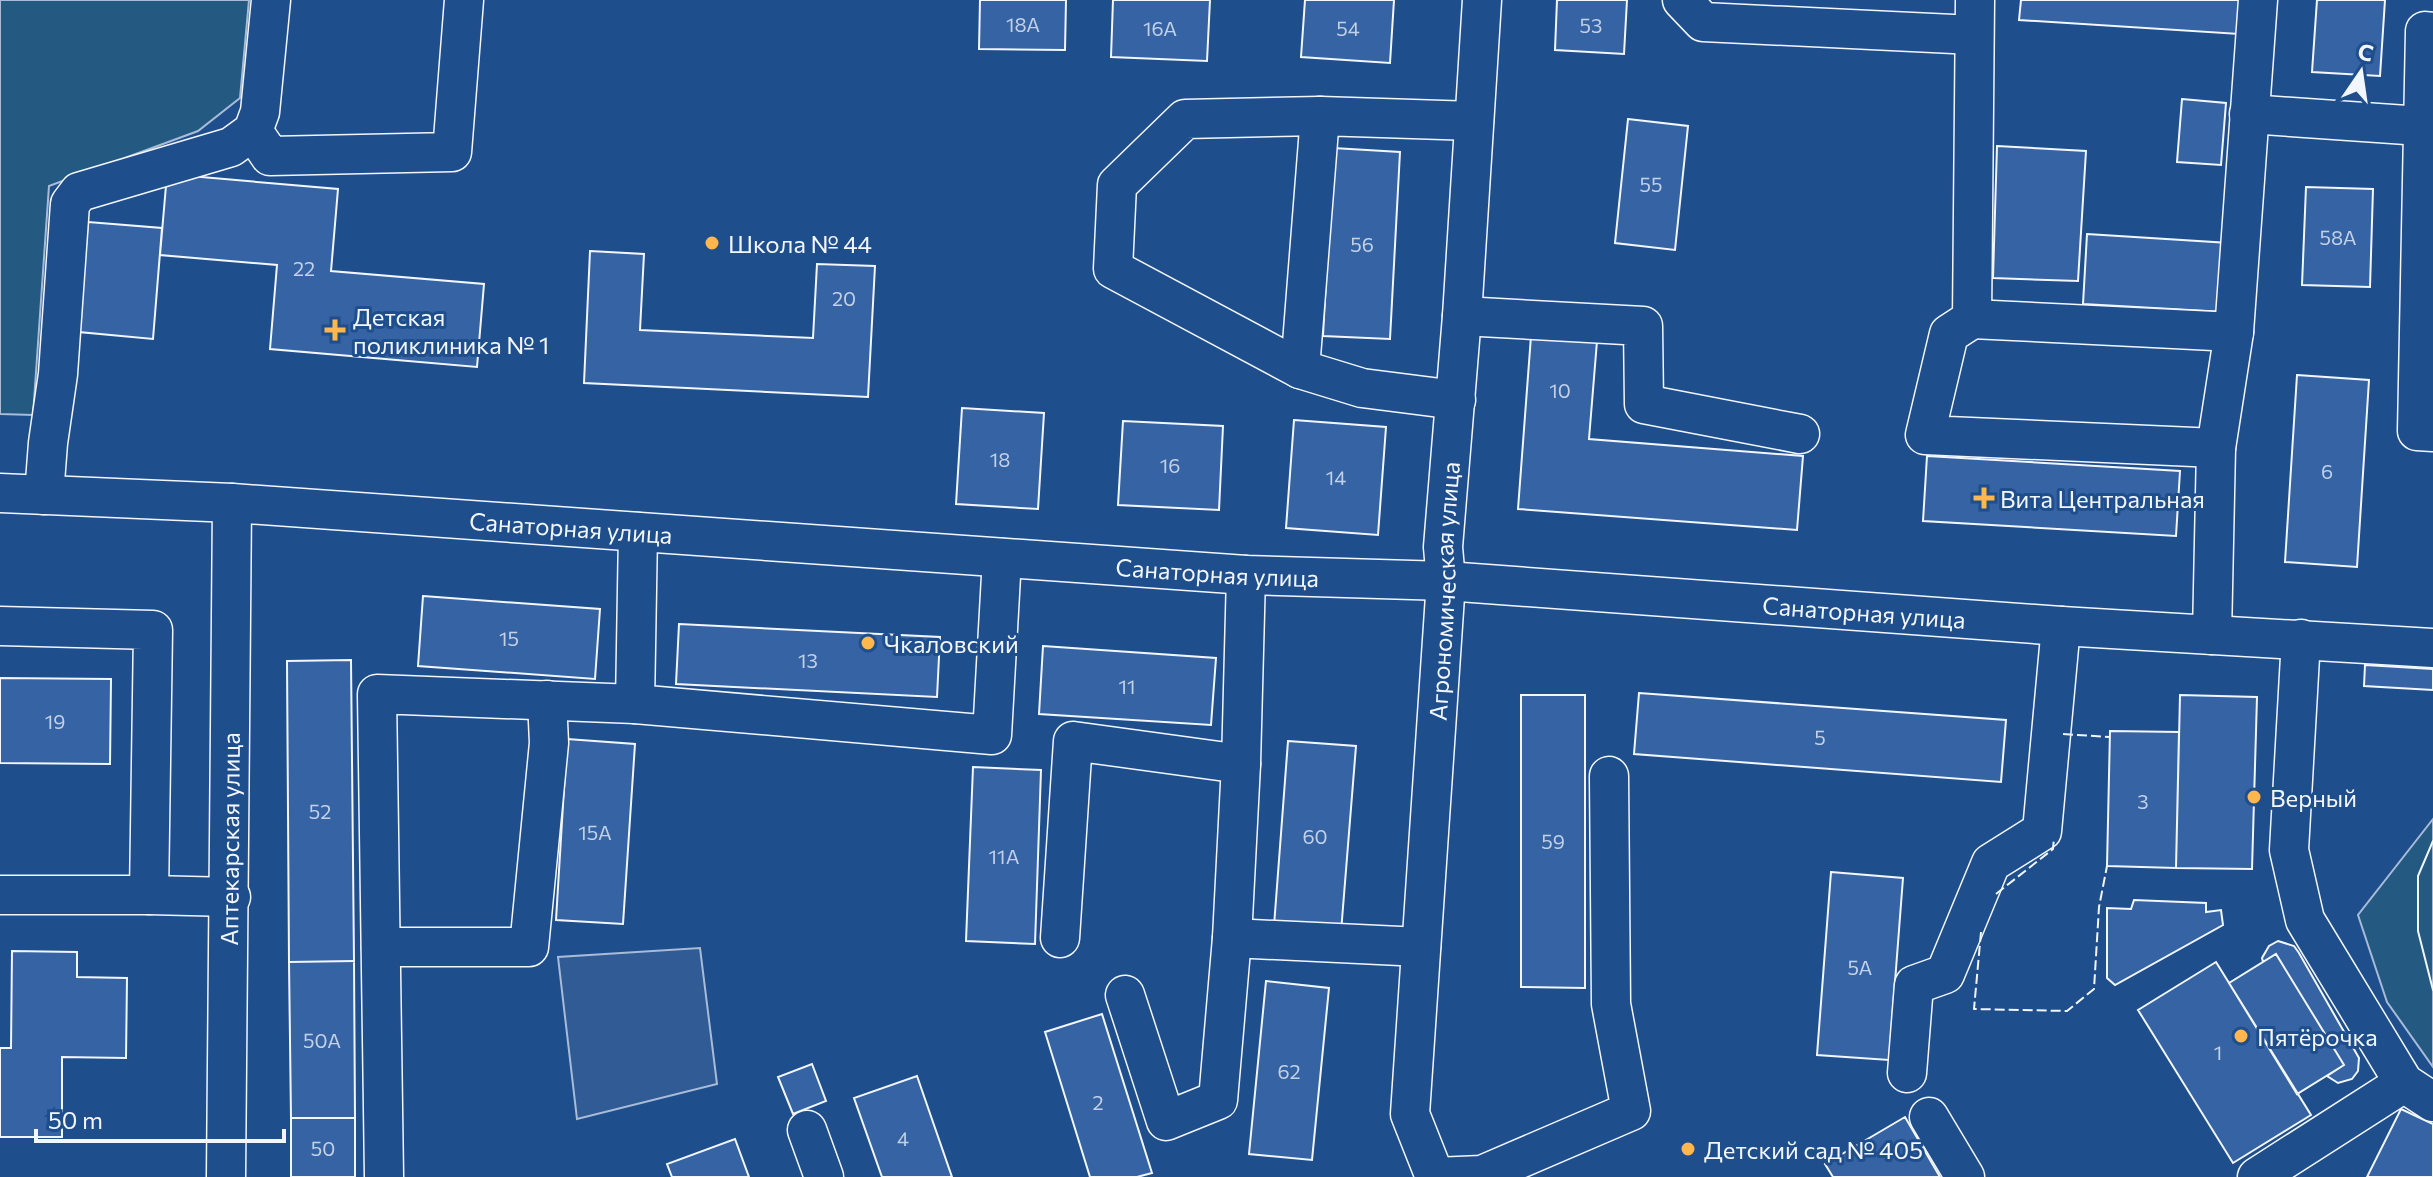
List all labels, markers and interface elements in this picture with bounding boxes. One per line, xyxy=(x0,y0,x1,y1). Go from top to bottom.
house number: 18А xyxy=(1006,12,1040,36)
house number: 53 xyxy=(1580,13,1602,37)
house number: 16А xyxy=(1143,16,1177,40)
house number: 54 xyxy=(1336,16,1360,40)
north arrow xyxy=(2321,32,2401,112)
text: С xyxy=(2355,37,2376,67)
house number: 55 xyxy=(1640,172,1662,196)
house number: 58А xyxy=(2320,225,2357,249)
place label: Школа № 44 xyxy=(728,229,872,258)
house number: 56 xyxy=(1350,232,1374,256)
marker: Школа № 44 xyxy=(703,234,721,252)
house number: 22 xyxy=(293,256,315,280)
house number: 20 xyxy=(832,286,856,310)
place label: Детская поликлиника № 1 xyxy=(353,302,549,359)
marker: Детская поликлиника № 1 xyxy=(324,319,346,341)
house number: 10 xyxy=(1549,378,1571,402)
house number: 18 xyxy=(990,447,1010,471)
house number: 16 xyxy=(1160,453,1180,477)
house number: 6 xyxy=(2321,459,2333,483)
street label: Агрономическая улица xyxy=(1422,460,1464,722)
house number: 14 xyxy=(1326,465,1346,489)
place label: Вита Центральная xyxy=(2000,484,2205,513)
marker: Вита Центральная xyxy=(1975,489,1993,507)
street label: Санаторная улица xyxy=(468,505,673,549)
street label: Санаторная улица xyxy=(1115,551,1319,592)
street label: Санаторная улица xyxy=(1761,590,1967,633)
house number: 15 xyxy=(499,626,519,650)
place label: Чкаловский xyxy=(884,629,1019,658)
marker: Чкаловский xyxy=(859,634,877,652)
house number: 13 xyxy=(798,648,818,672)
house number: 11 xyxy=(1118,674,1136,698)
house number: 19 xyxy=(45,709,65,733)
house number: 5 xyxy=(1814,725,1826,749)
street label: Аптекарская улица xyxy=(214,732,244,946)
place label: Верный xyxy=(2270,783,2357,812)
marker: Верный xyxy=(2245,788,2263,806)
house number: 3 xyxy=(2137,789,2149,813)
house number: 52 xyxy=(309,799,331,823)
house number: 15А xyxy=(578,820,612,844)
house number: 60 xyxy=(1302,824,1328,848)
house number: 59 xyxy=(1541,829,1565,853)
house number: 11А xyxy=(989,844,1020,868)
house number: 5А xyxy=(1848,955,1873,979)
place label: Пятёрочка xyxy=(2257,1022,2378,1051)
marker: Пятёрочка xyxy=(2232,1027,2250,1045)
house number: 50А xyxy=(303,1028,341,1052)
house number: 1 xyxy=(2214,1040,2222,1064)
house number: 62 xyxy=(1277,1059,1301,1083)
house number: 2 xyxy=(1092,1090,1104,1114)
scale bar xyxy=(36,1093,284,1143)
text: 50 m xyxy=(48,1105,103,1134)
house number: 4 xyxy=(897,1126,909,1150)
place label: Детский сад № 405 xyxy=(1704,1135,1923,1164)
house number: 50 xyxy=(311,1136,335,1160)
marker: Детский сад № 405 xyxy=(1679,1140,1697,1158)

